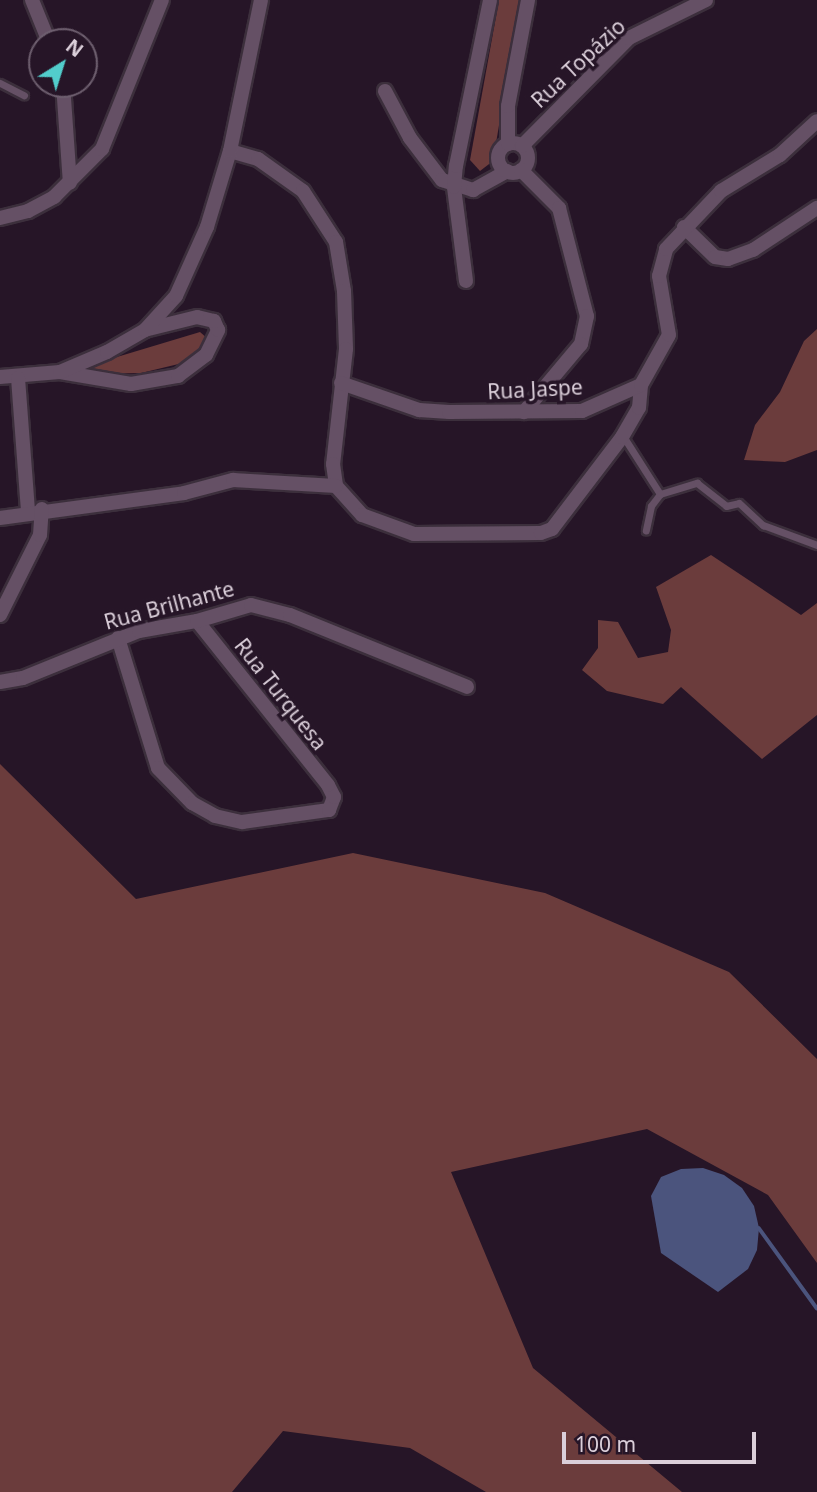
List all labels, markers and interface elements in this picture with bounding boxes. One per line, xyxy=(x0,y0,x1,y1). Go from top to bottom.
street label: Rua Topázio xyxy=(526,13,630,113)
north arrow xyxy=(28,28,98,98)
text: N xyxy=(61,33,89,63)
street label: Rua Jaspe xyxy=(487,374,583,404)
street label: Rua Brilhante xyxy=(101,576,237,634)
street label: Rua Turquesa xyxy=(230,633,332,755)
scale bar xyxy=(565,1418,759,1462)
text: 100 m xyxy=(575,1430,636,1458)

